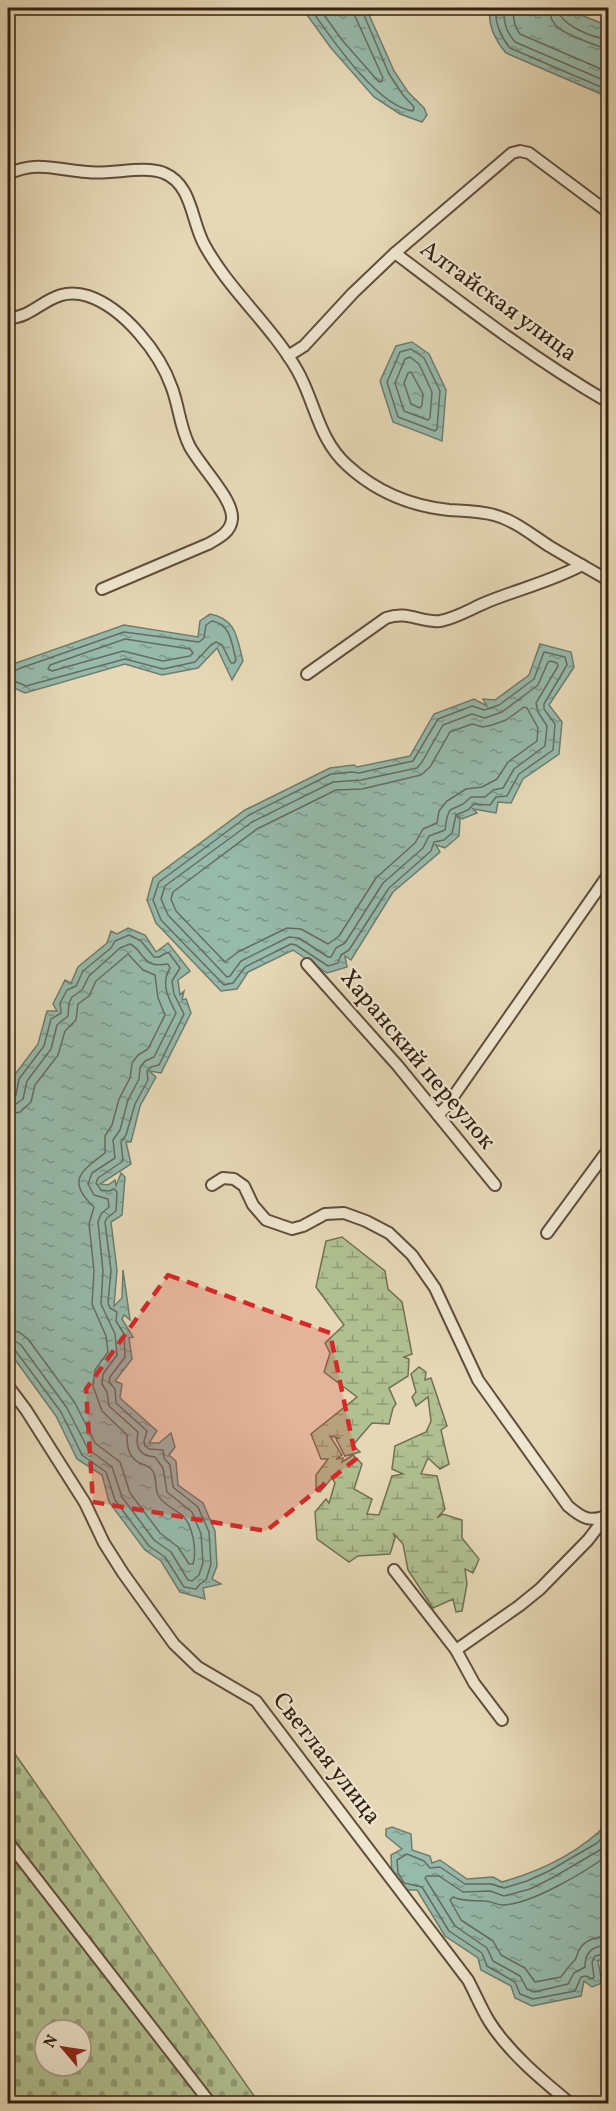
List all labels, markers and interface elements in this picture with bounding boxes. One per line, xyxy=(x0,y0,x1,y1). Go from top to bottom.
street label: Алтайская улица xyxy=(412,233,584,371)
street label: Харанский переулок xyxy=(331,962,503,1158)
street label: Светлая улица xyxy=(263,1686,389,1832)
north arrow xyxy=(33,2018,93,2078)
text: N xyxy=(39,2031,64,2052)

